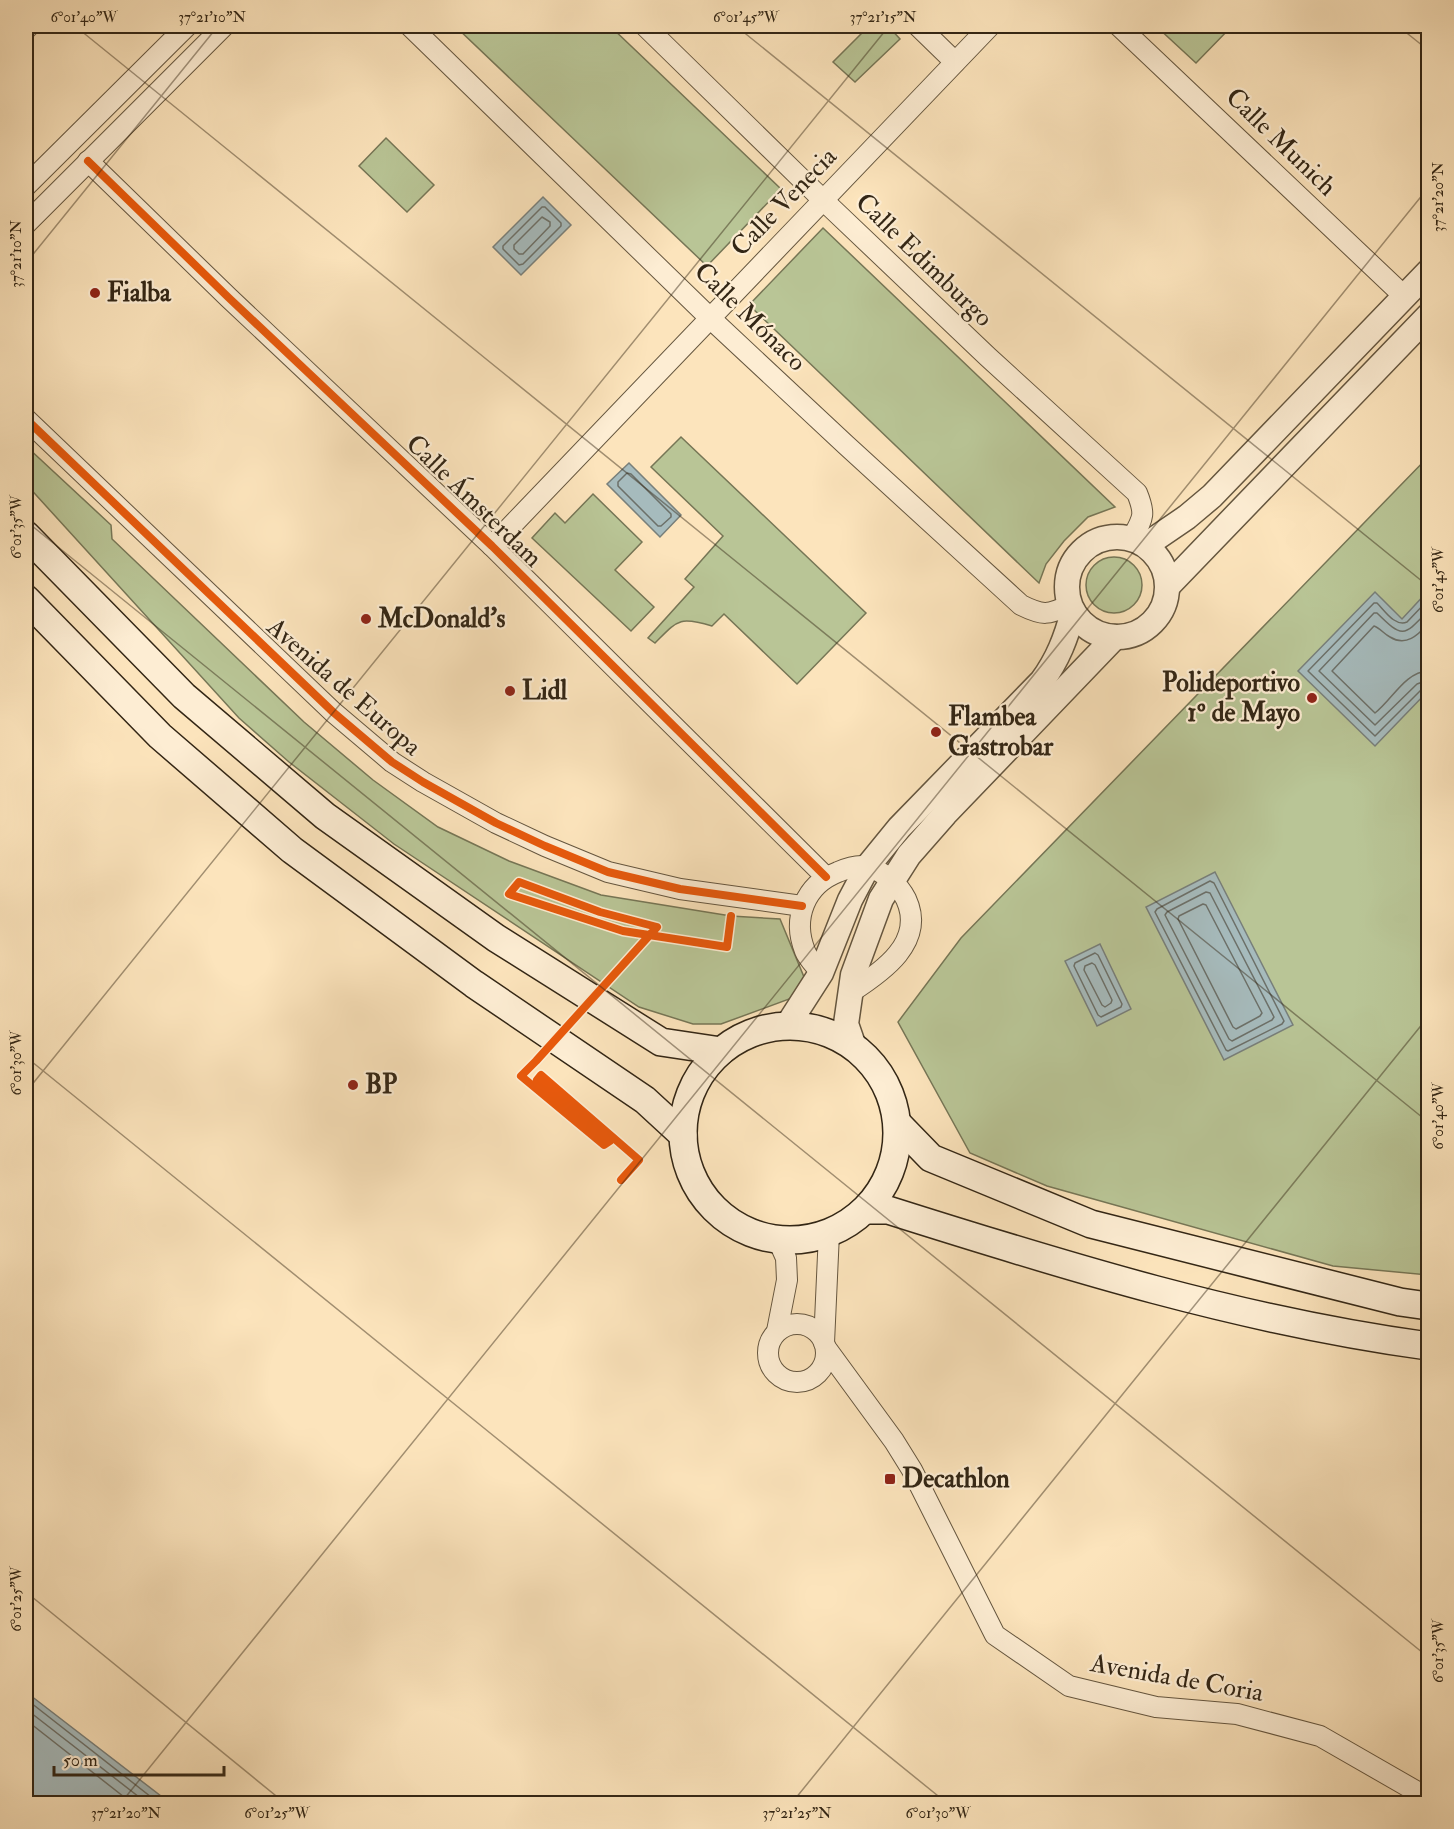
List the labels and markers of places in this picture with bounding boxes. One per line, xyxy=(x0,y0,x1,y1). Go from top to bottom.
place label: Fialba xyxy=(107,277,172,309)
marker: Fialba xyxy=(88,286,102,300)
place label: McDonald's xyxy=(377,603,505,635)
marker: McDonald's xyxy=(359,612,373,626)
place label: Polideportivo 1º de Mayo xyxy=(1162,667,1300,730)
place label: Lidl xyxy=(522,675,567,707)
marker: Lidl xyxy=(503,684,517,698)
marker: Polideportivo 1º de Mayo xyxy=(1305,691,1319,705)
place label: Flambea Gastrobar xyxy=(948,701,1053,763)
marker: Flambea Gastrobar xyxy=(929,725,943,739)
place label: BP xyxy=(365,1069,397,1101)
marker: BP xyxy=(346,1078,360,1092)
place label: Decathlon xyxy=(902,1463,1010,1495)
marker: Decathlon xyxy=(883,1472,897,1486)

